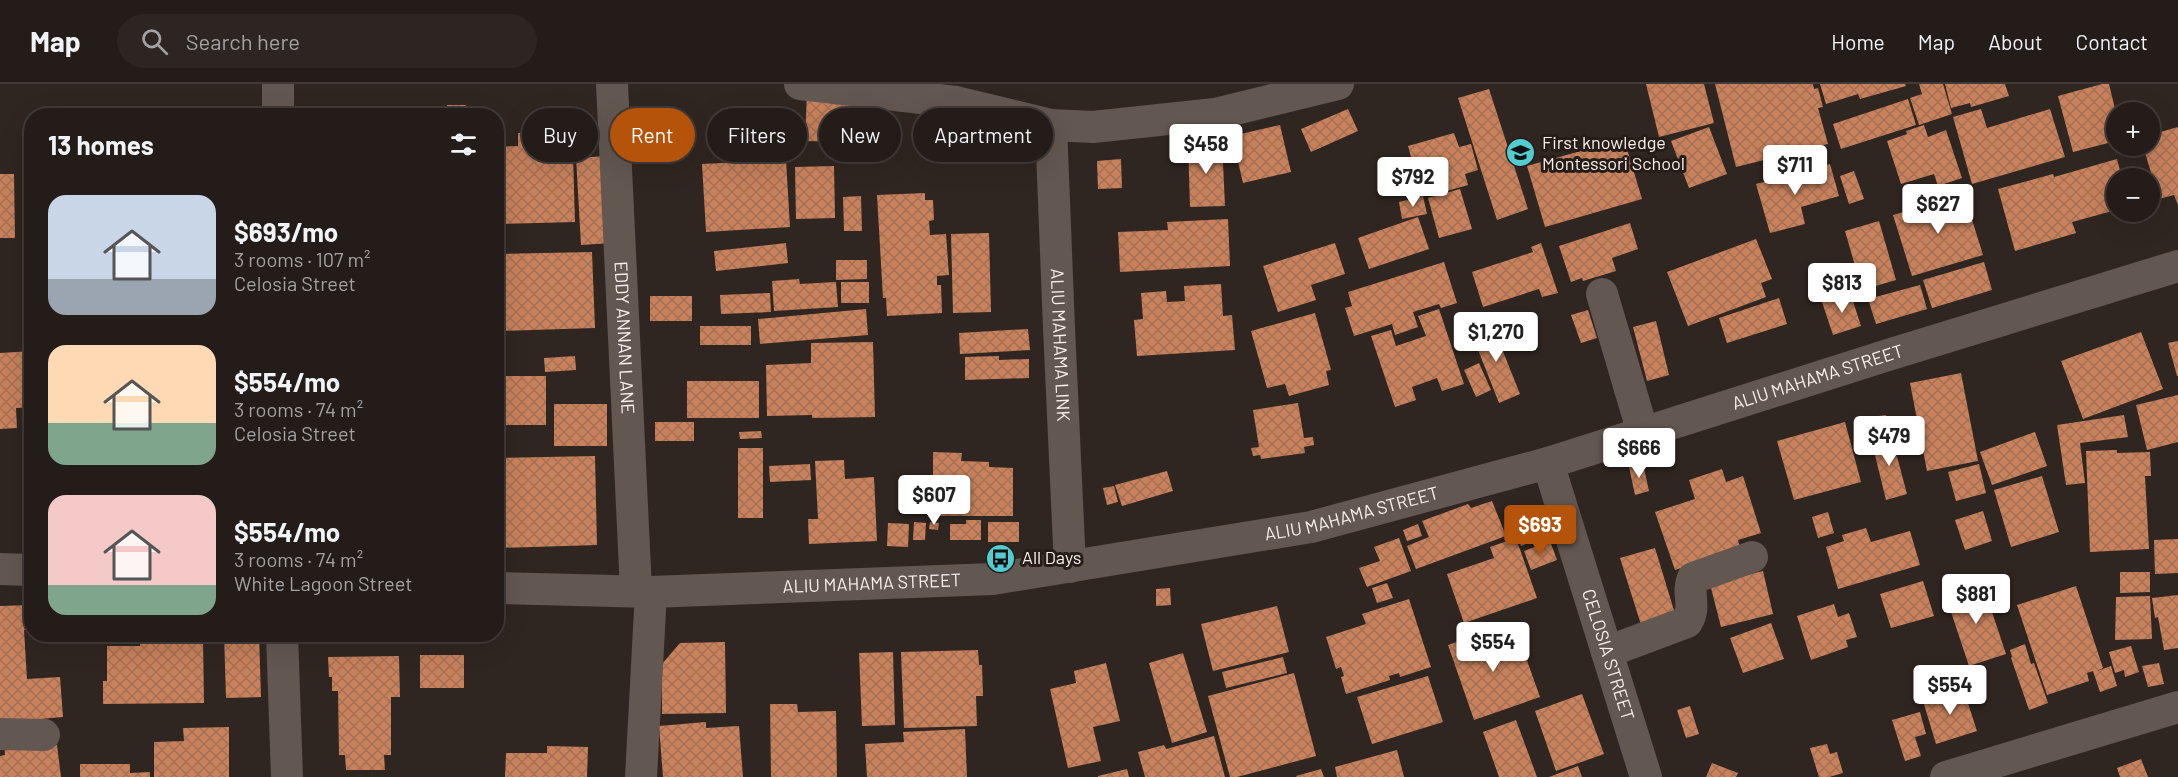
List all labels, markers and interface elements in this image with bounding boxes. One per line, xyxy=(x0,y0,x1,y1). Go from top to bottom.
search box xyxy=(117,14,537,68)
text: Map xyxy=(30,24,81,58)
icon: search xyxy=(138,25,171,58)
text: Search here xyxy=(186,28,300,54)
text: Home xyxy=(1831,29,1885,54)
text: Map xyxy=(1918,29,1955,54)
text: About xyxy=(1988,29,2043,54)
text: Contact xyxy=(2076,29,2148,54)
map controls xyxy=(2106,102,2160,222)
button: + xyxy=(2106,102,2160,156)
chip: Buy xyxy=(522,108,598,162)
chip: Rent xyxy=(610,108,695,162)
chip: Filters xyxy=(707,108,807,162)
chip: New xyxy=(819,108,901,162)
chip: Apartment xyxy=(913,108,1053,162)
pin: $458 xyxy=(1170,124,1242,175)
icon: filters xyxy=(447,128,480,161)
text: 13 homes xyxy=(48,129,154,160)
text: $458 xyxy=(1183,131,1229,155)
place label: First knowledge Montessori School xyxy=(1542,131,1685,174)
school or university icon: First knowledge Montessori School xyxy=(1505,137,1537,169)
pin: $711 xyxy=(1759,145,1831,196)
text: $711 xyxy=(1777,152,1813,176)
pin: $792 xyxy=(1377,157,1449,208)
text: $792 xyxy=(1391,164,1435,188)
button: − xyxy=(2106,168,2160,222)
pin: $627 xyxy=(1902,184,1974,235)
text: $627 xyxy=(1916,191,1960,215)
text: $693/mo xyxy=(234,216,338,247)
icon: home xyxy=(96,219,168,291)
text: 3 rooms · 107 m² xyxy=(234,247,370,271)
street label: EDDY ANNAN LANE xyxy=(610,261,640,415)
pin: $813 xyxy=(1806,263,1878,314)
street label: ALIU MAHAMA LINK xyxy=(1047,268,1075,422)
text: $813 xyxy=(1822,270,1862,294)
text: Celosia Street xyxy=(234,271,356,295)
pin: $1,270 xyxy=(1447,312,1545,363)
text: $1,270 xyxy=(1468,319,1524,343)
street label: ALIU MAHAMA STREET xyxy=(1729,339,1906,414)
text: $554/mo xyxy=(234,366,340,397)
icon: home xyxy=(96,369,168,441)
text: 3 rooms · 74 m² xyxy=(234,397,363,421)
pin: $479 xyxy=(1853,416,1925,467)
text: Celosia Street xyxy=(234,421,356,445)
text: $479 xyxy=(1868,423,1910,447)
pin: $666 xyxy=(1603,428,1675,479)
text: $666 xyxy=(1617,435,1661,459)
pin: $607 xyxy=(898,475,970,526)
street label: ALIU MAHAMA STREET xyxy=(1263,481,1441,544)
text: $607 xyxy=(912,482,956,506)
pin: $693 xyxy=(1504,505,1576,556)
text: $693 xyxy=(1518,512,1562,536)
text: $554/mo xyxy=(234,516,340,547)
icon: home xyxy=(96,519,168,591)
bus stop icon: All Days xyxy=(985,542,1017,574)
place label: All Days xyxy=(1022,546,1081,568)
text: 3 rooms · 74 m² xyxy=(234,547,363,571)
street label: ALIU MAHAMA STREET xyxy=(782,568,961,597)
text: White Lagoon Street xyxy=(234,571,413,595)
pin: $881 xyxy=(1940,574,2012,625)
text: $881 xyxy=(1956,581,1996,605)
street label: CELOSIA STREET xyxy=(1578,586,1640,723)
pin: $554 xyxy=(1457,622,1529,673)
text: $554 xyxy=(1470,629,1516,653)
pin: $554 xyxy=(1914,665,1986,716)
text: $554 xyxy=(1927,672,1973,696)

